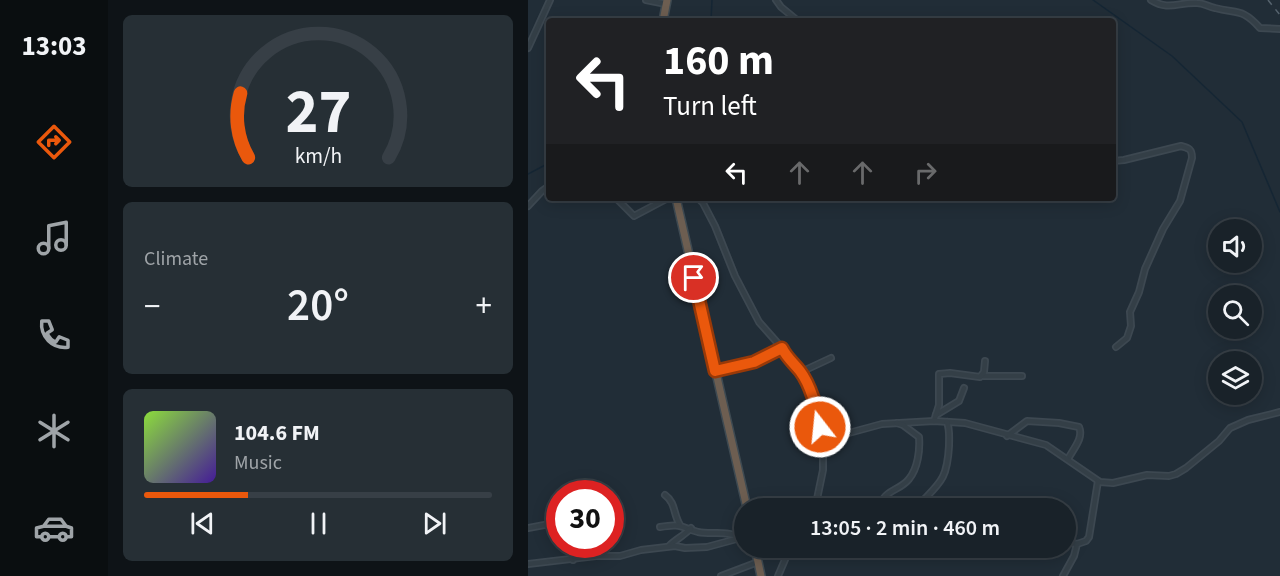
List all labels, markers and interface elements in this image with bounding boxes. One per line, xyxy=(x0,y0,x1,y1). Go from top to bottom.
text: 13:03 xyxy=(21,27,87,66)
text: 160 m xyxy=(663,31,774,91)
icon: left xyxy=(564,42,642,120)
text: 27 xyxy=(285,68,351,157)
text: Turn left xyxy=(663,87,757,126)
icon: directions xyxy=(33,121,75,163)
text: km/h xyxy=(294,141,342,172)
icon: left xyxy=(720,156,753,189)
icon: ahead xyxy=(783,156,816,189)
icon: ahead xyxy=(846,156,879,189)
icon: right xyxy=(909,156,942,189)
icon: music xyxy=(33,217,75,259)
map controls xyxy=(1208,219,1262,405)
button: sound xyxy=(1208,219,1262,273)
text: Climate xyxy=(144,245,208,273)
pin xyxy=(668,252,719,303)
icon: arrive xyxy=(677,261,710,294)
text: 20° xyxy=(287,274,349,338)
text: − xyxy=(144,283,160,330)
text: + xyxy=(476,283,492,330)
button: search xyxy=(1208,285,1262,339)
icon: phone xyxy=(33,314,75,356)
button: layers xyxy=(1208,351,1262,405)
position arrow xyxy=(788,395,852,459)
icon: climate xyxy=(33,410,75,452)
text: 104.6 FM xyxy=(234,417,320,449)
text: Music xyxy=(234,449,282,477)
speed limit sign: 30 xyxy=(546,480,624,558)
icon: car xyxy=(33,507,75,549)
icon: previous xyxy=(186,507,219,540)
icon: pause xyxy=(302,507,335,540)
icon: next xyxy=(418,507,451,540)
text: 13:05 · 2 min · 460 m xyxy=(810,512,1000,544)

